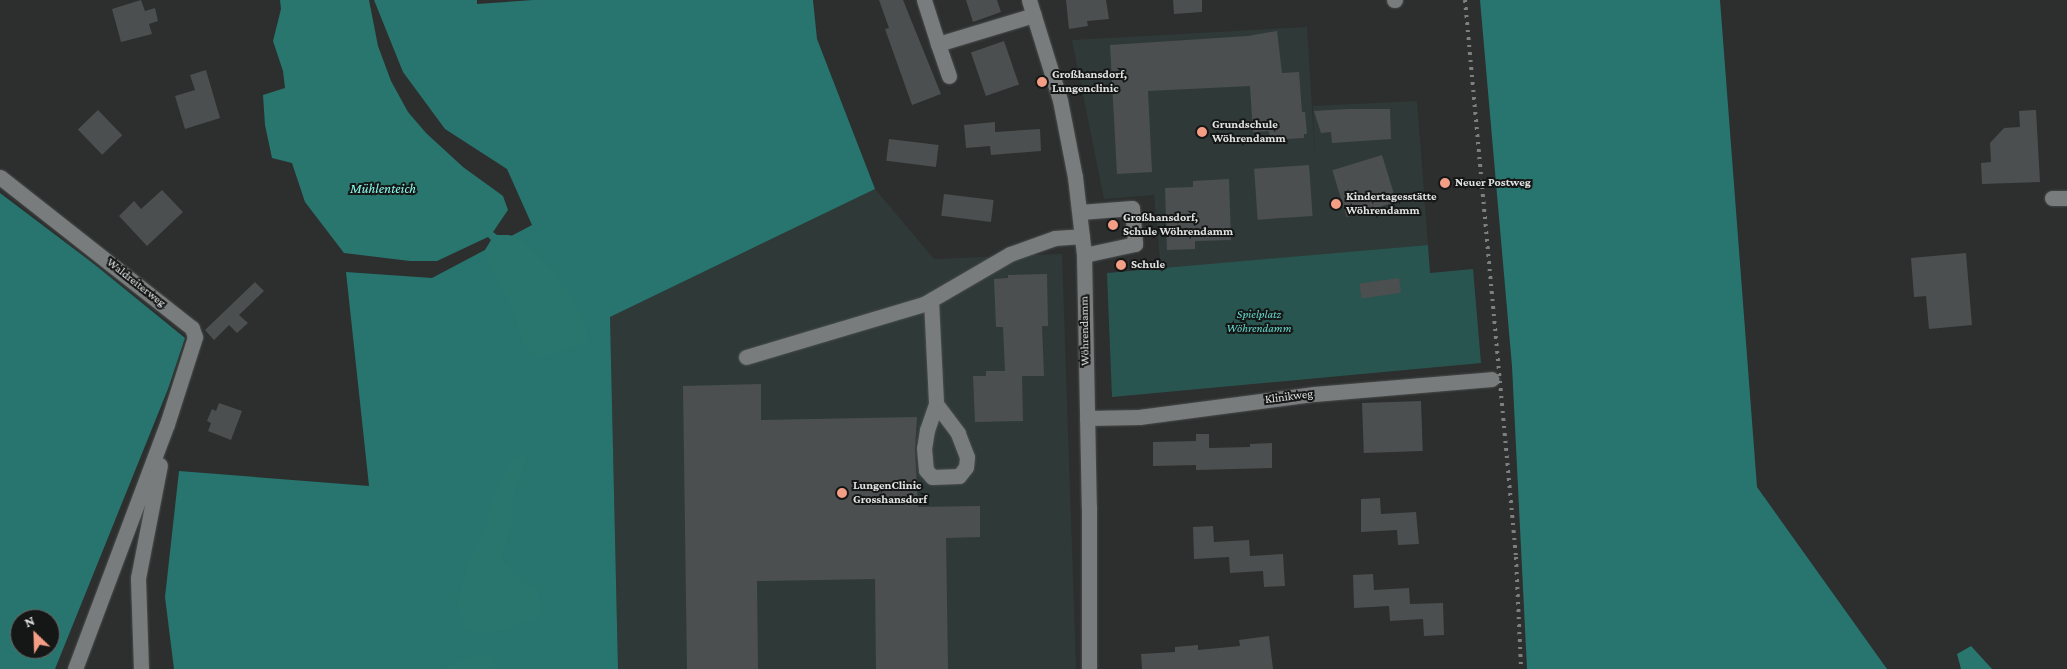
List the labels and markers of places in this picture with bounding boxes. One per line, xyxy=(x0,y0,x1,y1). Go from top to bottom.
place label: Großhansdorf, Lungenclinic xyxy=(1052,68,1127,96)
marker: Großhansdorf, Lungenclinic xyxy=(1036,76,1048,88)
place label: Grundschule Wöhrendamm xyxy=(1212,118,1286,146)
marker: Grundschule Wöhrendamm xyxy=(1196,126,1208,138)
place label: Neuer Postweg xyxy=(1455,176,1531,190)
marker: Neuer Postweg xyxy=(1439,177,1451,189)
place label: Kindertagesstätte Wöhrendamm xyxy=(1346,190,1437,218)
marker: Kindertagesstätte Wöhrendamm xyxy=(1330,198,1342,210)
place label: Großhansdorf, Schule Wöhrendamm xyxy=(1123,211,1233,239)
marker: Großhansdorf, Schule Wöhrendamm xyxy=(1107,219,1119,231)
place label: Schule xyxy=(1131,258,1165,272)
marker: Schule xyxy=(1115,259,1127,271)
place label: LungenClinic Grosshansdorf xyxy=(853,479,927,507)
marker: LungenClinic Grosshansdorf xyxy=(835,486,849,500)

